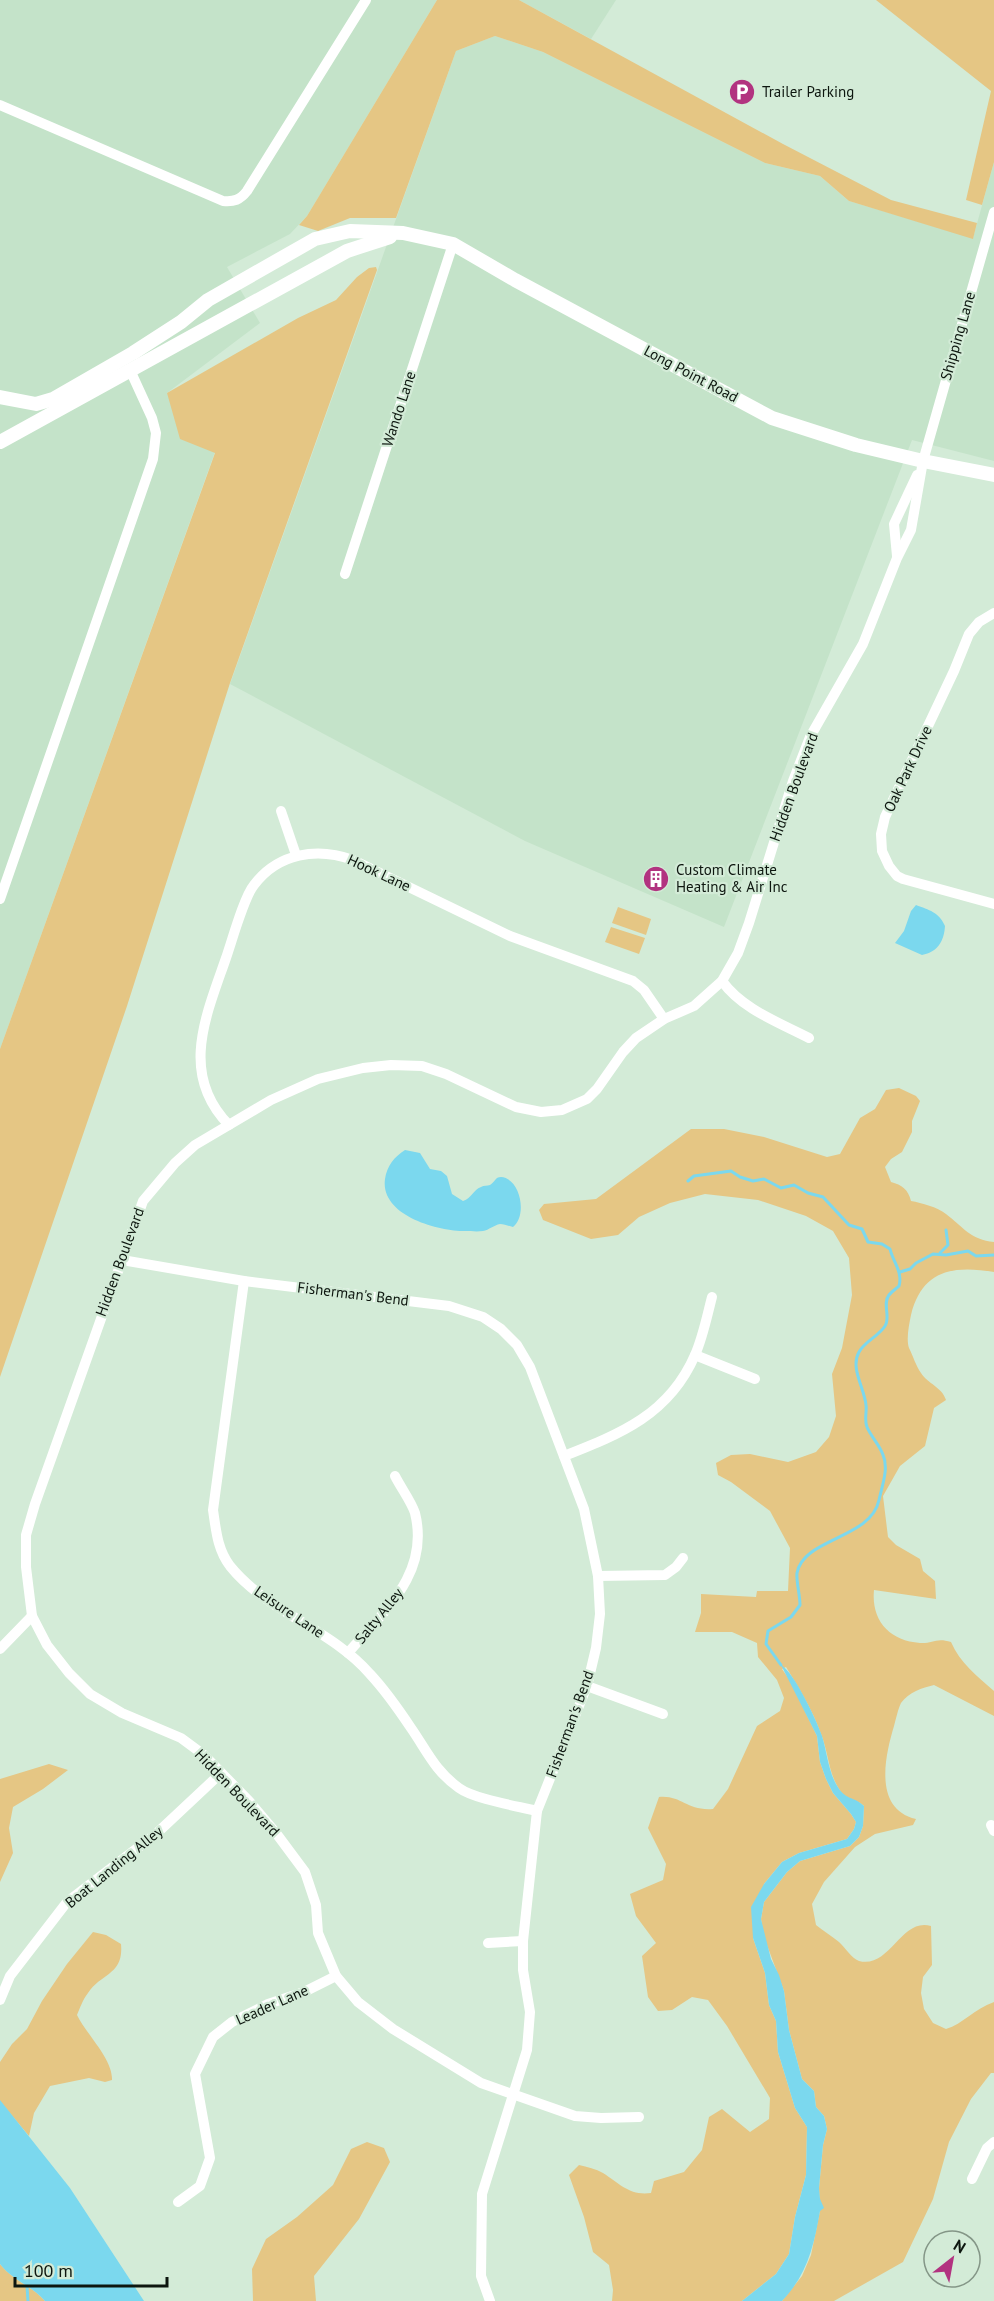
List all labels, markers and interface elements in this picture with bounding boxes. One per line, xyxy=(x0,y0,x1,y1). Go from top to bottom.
parking icon: Trailer Parking xyxy=(727,77,757,107)
place label: Trailer Parking xyxy=(762,82,854,101)
street label: Shipping Lane xyxy=(936,289,979,382)
street label: Long Point Road xyxy=(641,341,742,406)
street label: Wando Lane xyxy=(377,369,420,449)
street label: Oak Park Drive xyxy=(879,723,936,815)
street label: Hidden Boulevard xyxy=(765,730,822,844)
street label: Hook Lane xyxy=(345,850,414,895)
place label: Custom Climate Heating & Air Inc xyxy=(676,860,788,896)
building icon: Custom Climate Heating & Air Inc xyxy=(641,864,671,894)
street label: Hidden Boulevard xyxy=(91,1205,148,1319)
street label: Fisherman's Bend xyxy=(296,1277,410,1310)
street label: Leisure Lane xyxy=(251,1581,328,1642)
street label: Salty Alley xyxy=(350,1584,407,1648)
street label: Fisherman's Bend xyxy=(541,1668,598,1780)
street label: Hidden Boulevard xyxy=(191,1745,284,1840)
street label: Boat Landing Alley xyxy=(61,1821,166,1912)
street label: Leader Lane xyxy=(233,1980,311,2029)
north arrow xyxy=(922,2229,982,2289)
text: N xyxy=(950,2235,969,2257)
scale bar xyxy=(15,2250,166,2288)
text: 100 m xyxy=(24,2259,73,2282)

